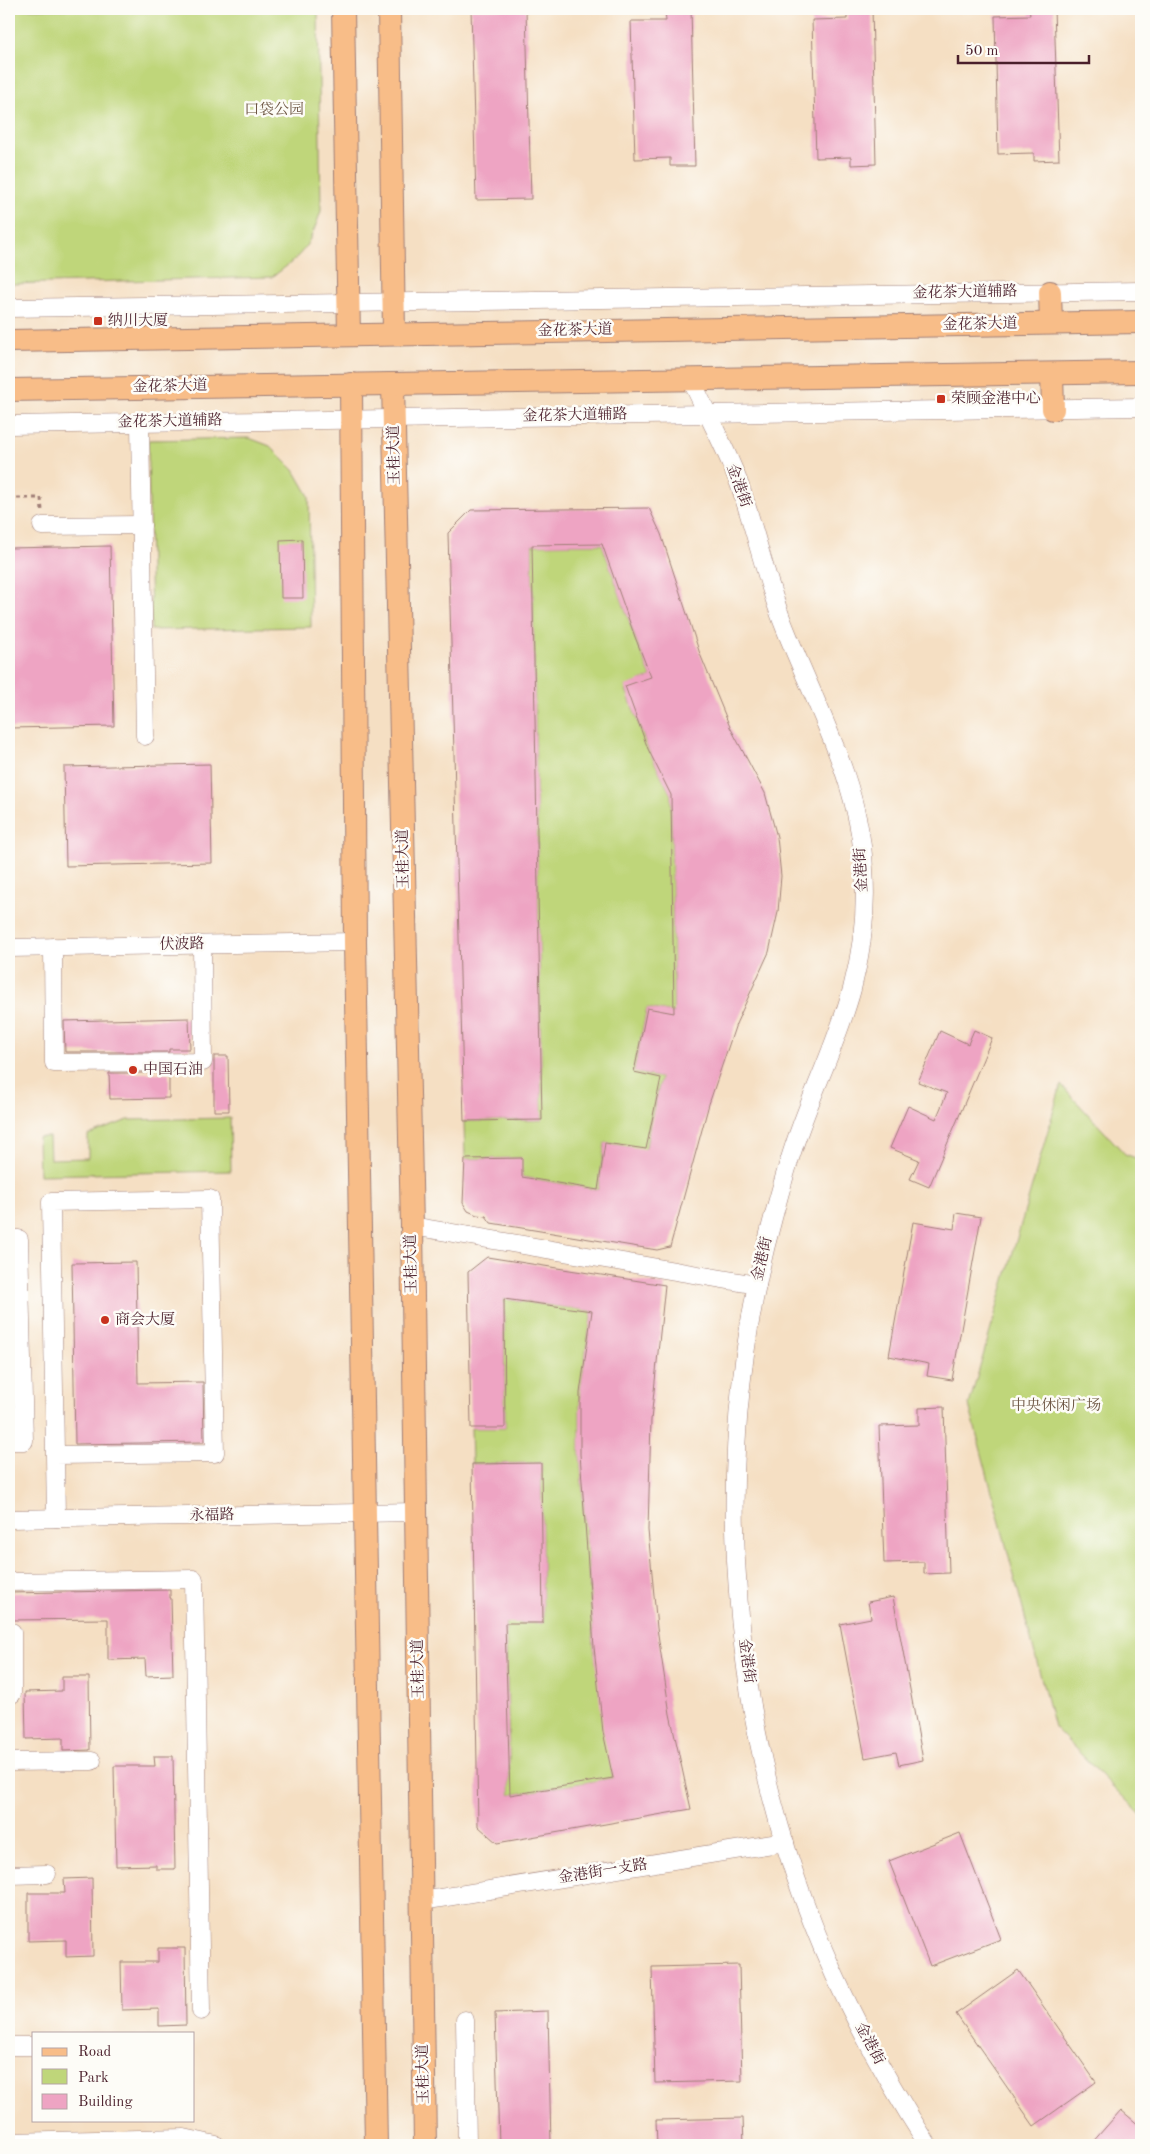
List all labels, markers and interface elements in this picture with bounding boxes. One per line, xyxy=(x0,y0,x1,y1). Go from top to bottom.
scale bar xyxy=(958,32,1089,64)
text: 50 m xyxy=(965,44,999,59)
park label: 口袋公园 xyxy=(244,101,304,118)
street label: 金花茶大道辅路 xyxy=(912,283,1018,301)
place label: 纳川大厦 xyxy=(108,312,168,329)
marker: 纳川大厦 xyxy=(92,315,104,327)
street label: 金花茶大道 xyxy=(942,315,1018,333)
street label: 金花茶大道 xyxy=(537,321,613,339)
street label: 金花茶大道 xyxy=(132,377,208,395)
place label: 荣顾金港中心 xyxy=(951,390,1041,407)
marker: 荣顾金港中心 xyxy=(935,393,947,405)
street label: 金花茶大道辅路 xyxy=(522,406,628,424)
street label: 金花茶大道辅路 xyxy=(117,412,223,430)
street label: 玉桂大道 xyxy=(385,425,403,485)
street label: 金港街 xyxy=(723,462,755,510)
street label: 玉桂大道 xyxy=(394,829,412,889)
street label: 金港街 xyxy=(851,847,871,893)
street label: 伏波路 xyxy=(159,935,205,953)
place label: 中国石油 xyxy=(143,1061,203,1078)
marker: 中国石油 xyxy=(127,1064,139,1076)
street label: 玉桂大道 xyxy=(402,1234,420,1294)
street label: 金港街 xyxy=(749,1235,775,1283)
place label: 商会大厦 xyxy=(115,1311,175,1328)
marker: 商会大厦 xyxy=(99,1314,111,1326)
park label: 中央休闲广场 xyxy=(1011,1397,1101,1414)
street label: 永福路 xyxy=(189,1506,235,1524)
street label: 金港街 xyxy=(735,1637,759,1684)
street label: 玉桂大道 xyxy=(409,1639,427,1699)
street label: 金港街一支路 xyxy=(557,1856,649,1886)
street label: 金港街 xyxy=(852,2020,888,2067)
legend xyxy=(32,2032,195,2122)
street label: 玉桂大道 xyxy=(414,2044,432,2104)
text: Road xyxy=(78,2045,112,2060)
text: Park xyxy=(78,2071,109,2086)
text: Building xyxy=(78,2095,133,2110)

